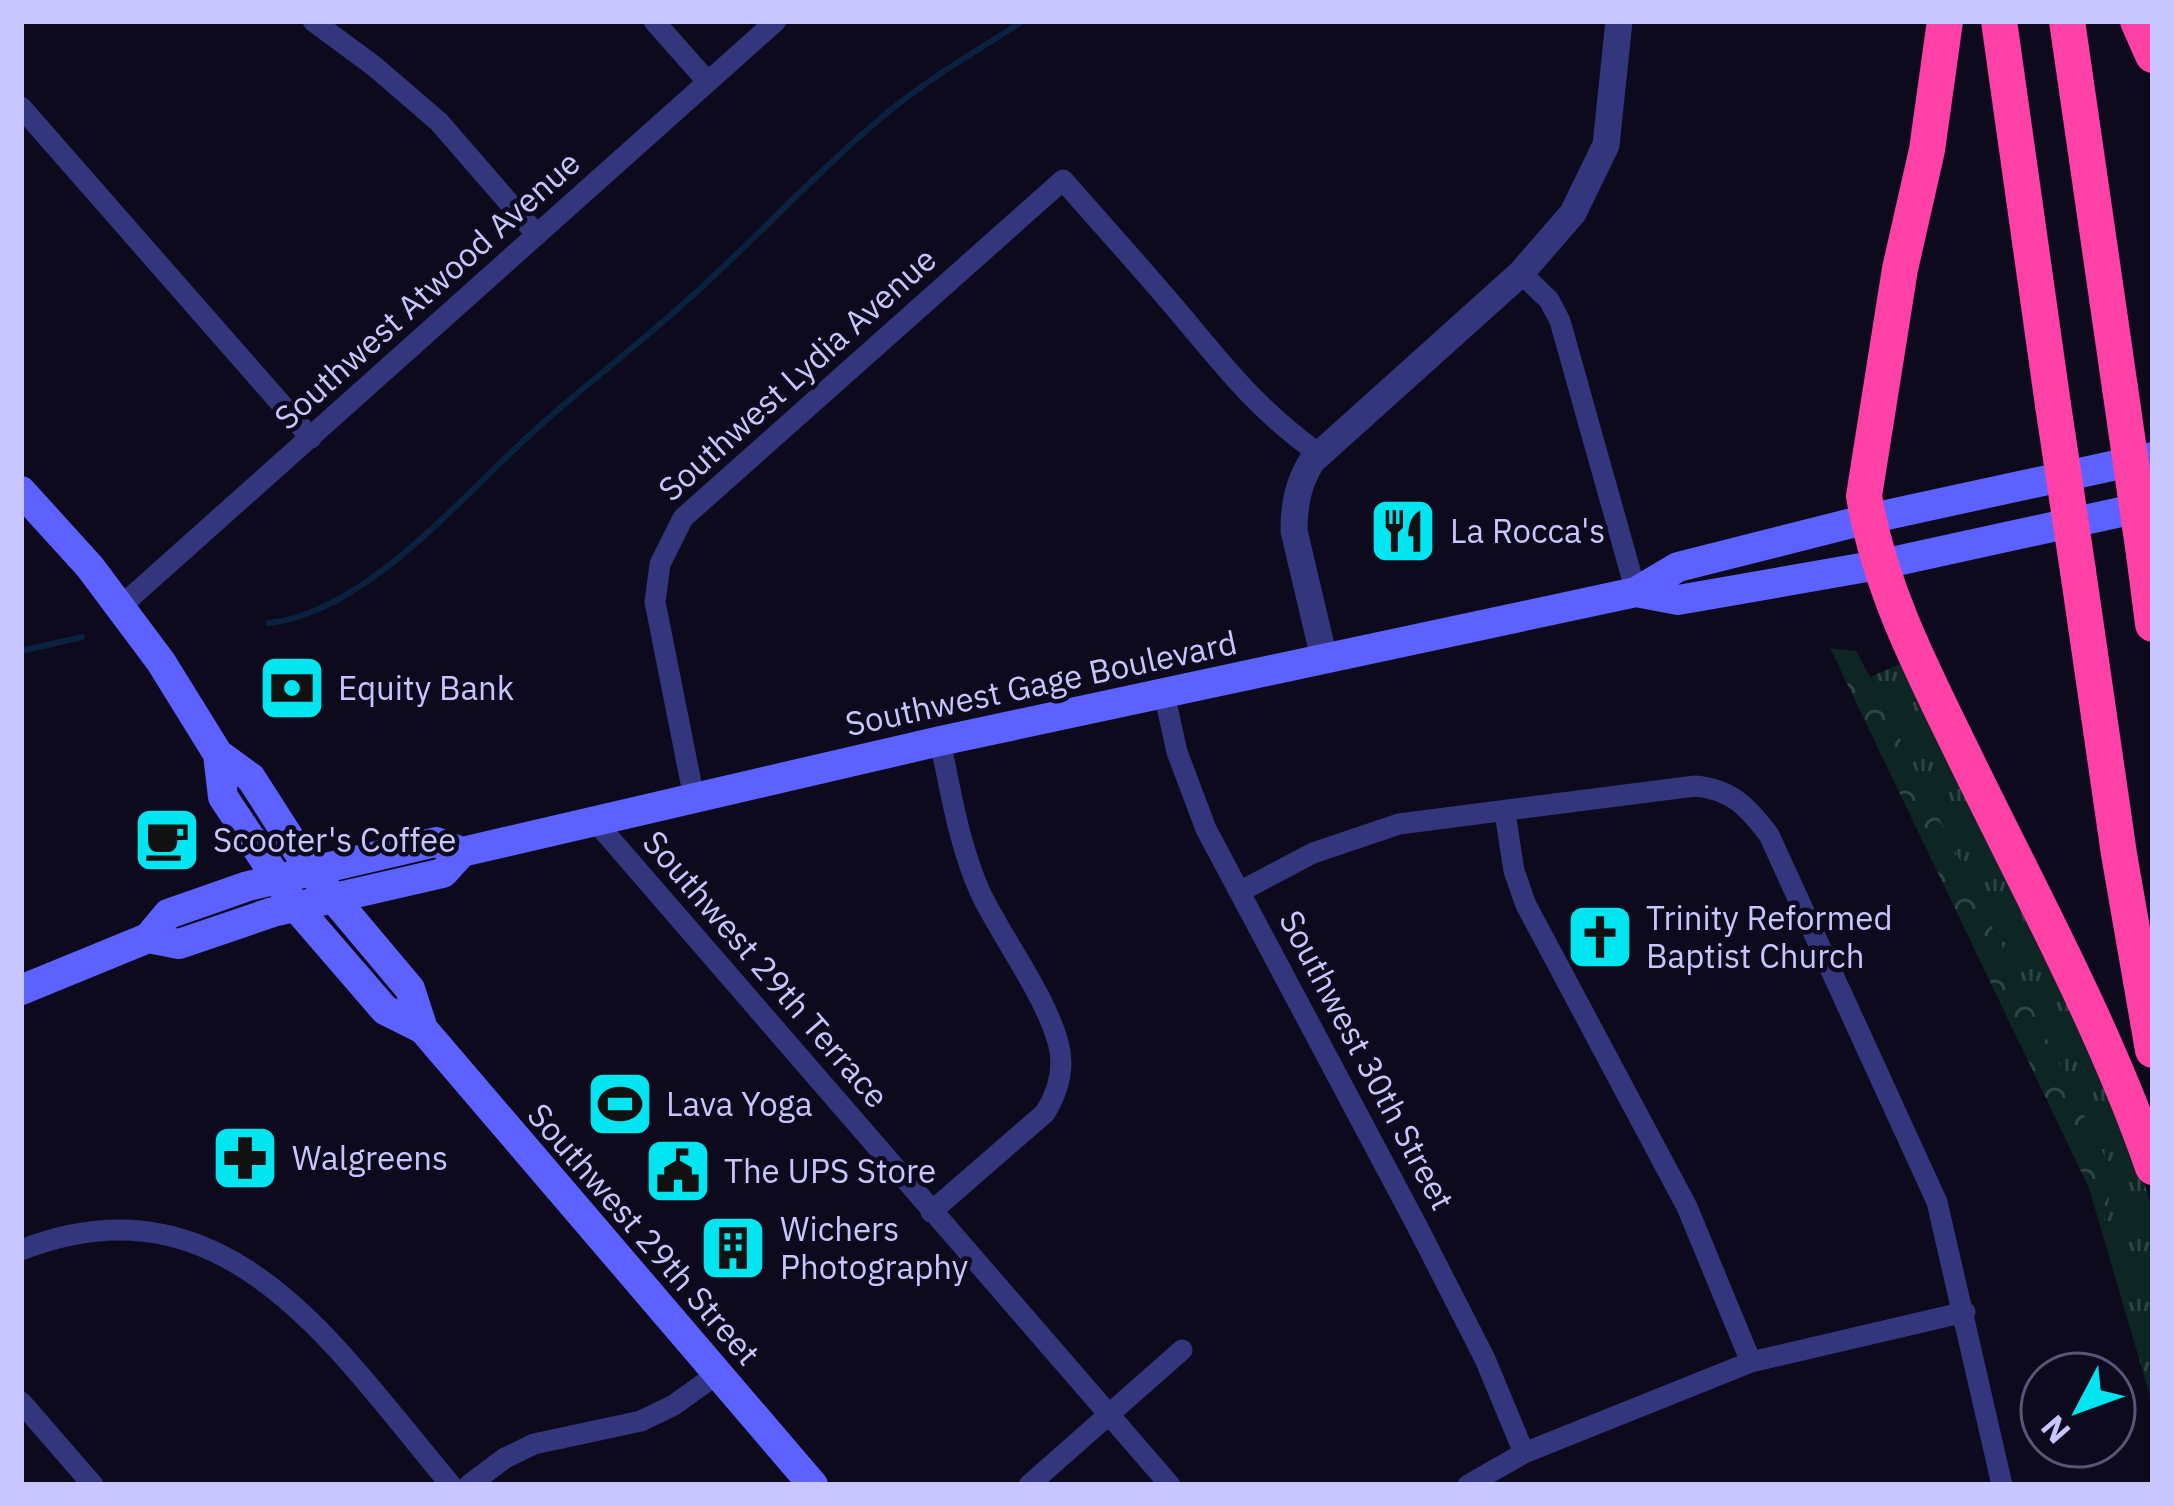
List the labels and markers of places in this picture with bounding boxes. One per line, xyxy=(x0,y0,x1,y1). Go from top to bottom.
restaurant icon: La Rocca's xyxy=(1368,496,1438,566)
place label: La Rocca's xyxy=(1450,509,1605,552)
bank icon: Equity Bank xyxy=(257,653,327,723)
place label: Equity Bank xyxy=(338,666,514,709)
cafe icon: Scooter's Coffee xyxy=(132,805,202,875)
place label: Scooter's Coffee xyxy=(213,818,456,861)
place label: Trinity Reformed Baptist Church xyxy=(1646,896,1893,977)
church icon: Trinity Reformed Baptist Church xyxy=(1565,902,1635,972)
sports icon: Lava Yoga xyxy=(585,1069,655,1139)
place label: Lava Yoga xyxy=(666,1082,813,1125)
pharmacy icon: Walgreens xyxy=(210,1123,280,1193)
place label: Walgreens xyxy=(292,1136,448,1179)
public building icon: The UPS Store xyxy=(643,1136,713,1206)
place label: The UPS Store xyxy=(724,1149,936,1192)
place label: Wichers Photography xyxy=(780,1207,968,1288)
building icon: Wichers Photography xyxy=(698,1213,768,1283)

